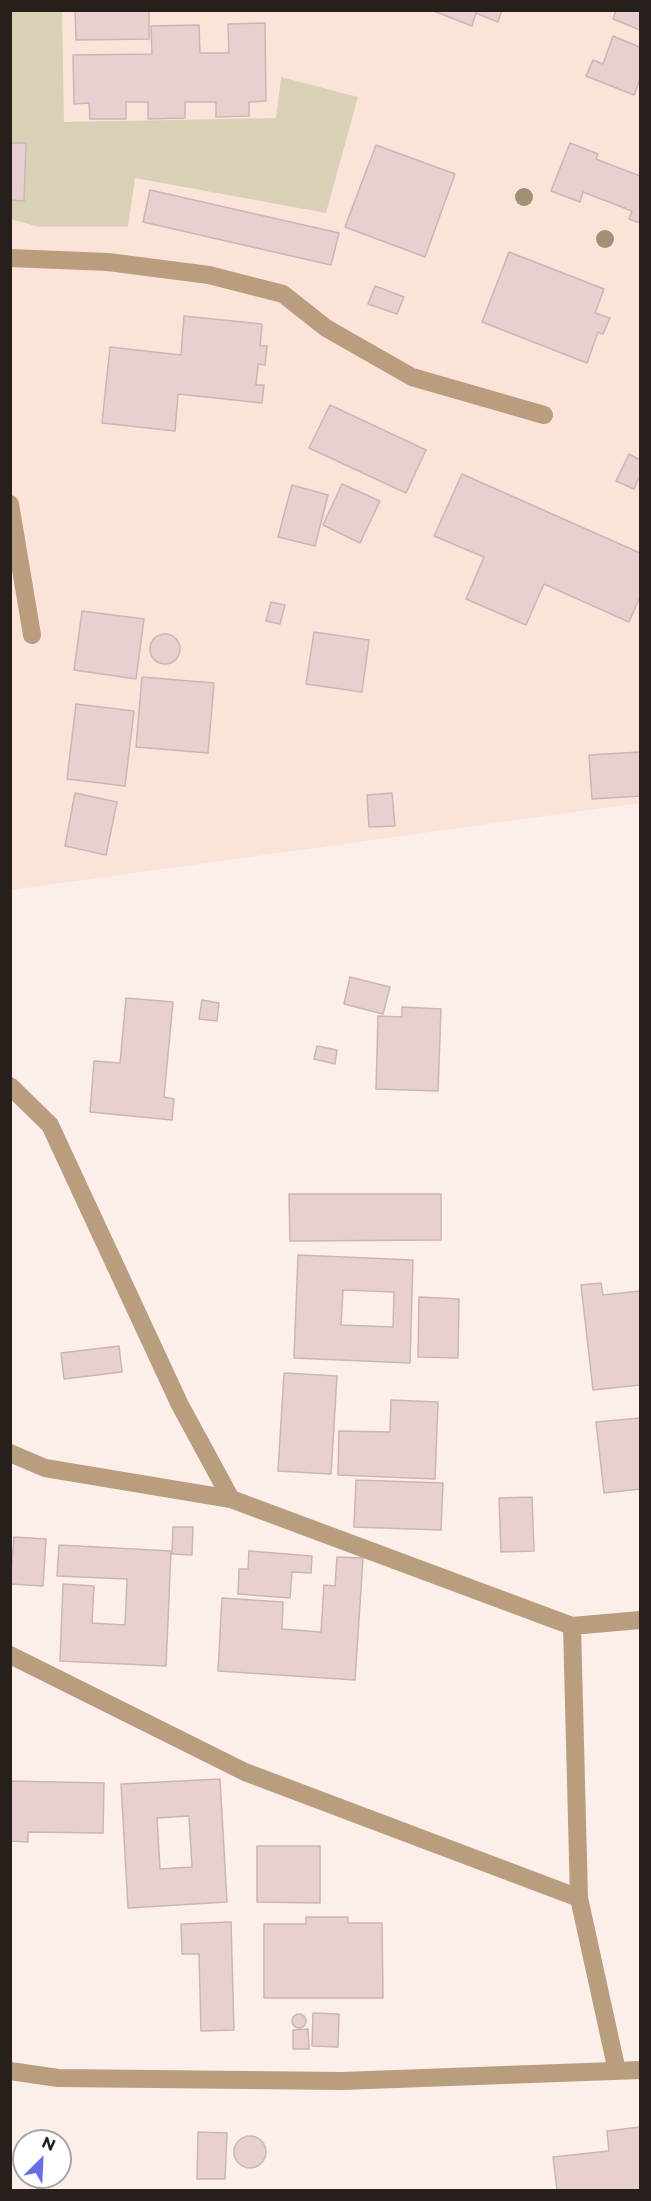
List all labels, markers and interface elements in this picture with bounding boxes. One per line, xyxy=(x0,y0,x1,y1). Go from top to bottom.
north arrow xyxy=(12,2129,72,2189)
text: N xyxy=(39,2133,58,2155)

